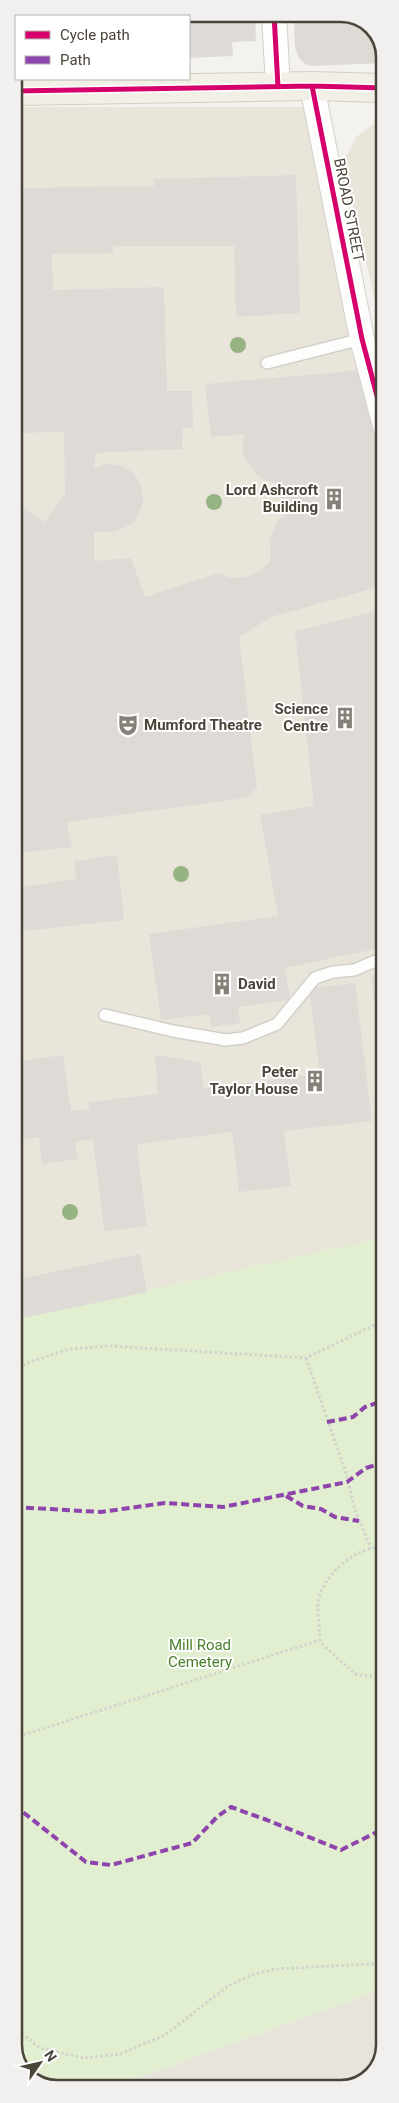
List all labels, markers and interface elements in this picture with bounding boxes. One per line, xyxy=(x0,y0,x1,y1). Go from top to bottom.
legend xyxy=(15,15,190,80)
text: Cycle path xyxy=(60,26,130,44)
text: Path xyxy=(60,51,91,69)
street label: BROAD STREET xyxy=(330,157,368,263)
place label: Lord Ashcroft Building xyxy=(226,481,318,516)
building icon: Lord Ashcroft Building xyxy=(321,486,347,512)
place label: Science Centre xyxy=(275,700,328,735)
building icon: Science Centre xyxy=(332,705,358,731)
theatre icon: Mumford Theatre xyxy=(115,712,141,738)
place label: Mumford Theatre xyxy=(144,716,262,734)
building icon: David xyxy=(209,971,235,997)
place label: David xyxy=(238,975,276,993)
place label: Peter Taylor House xyxy=(209,1063,299,1098)
building icon: Peter Taylor House xyxy=(302,1068,328,1094)
park label: Mill Road Cemetery xyxy=(168,1636,232,1671)
north arrow xyxy=(15,2038,65,2088)
text: N xyxy=(41,2047,60,2064)

